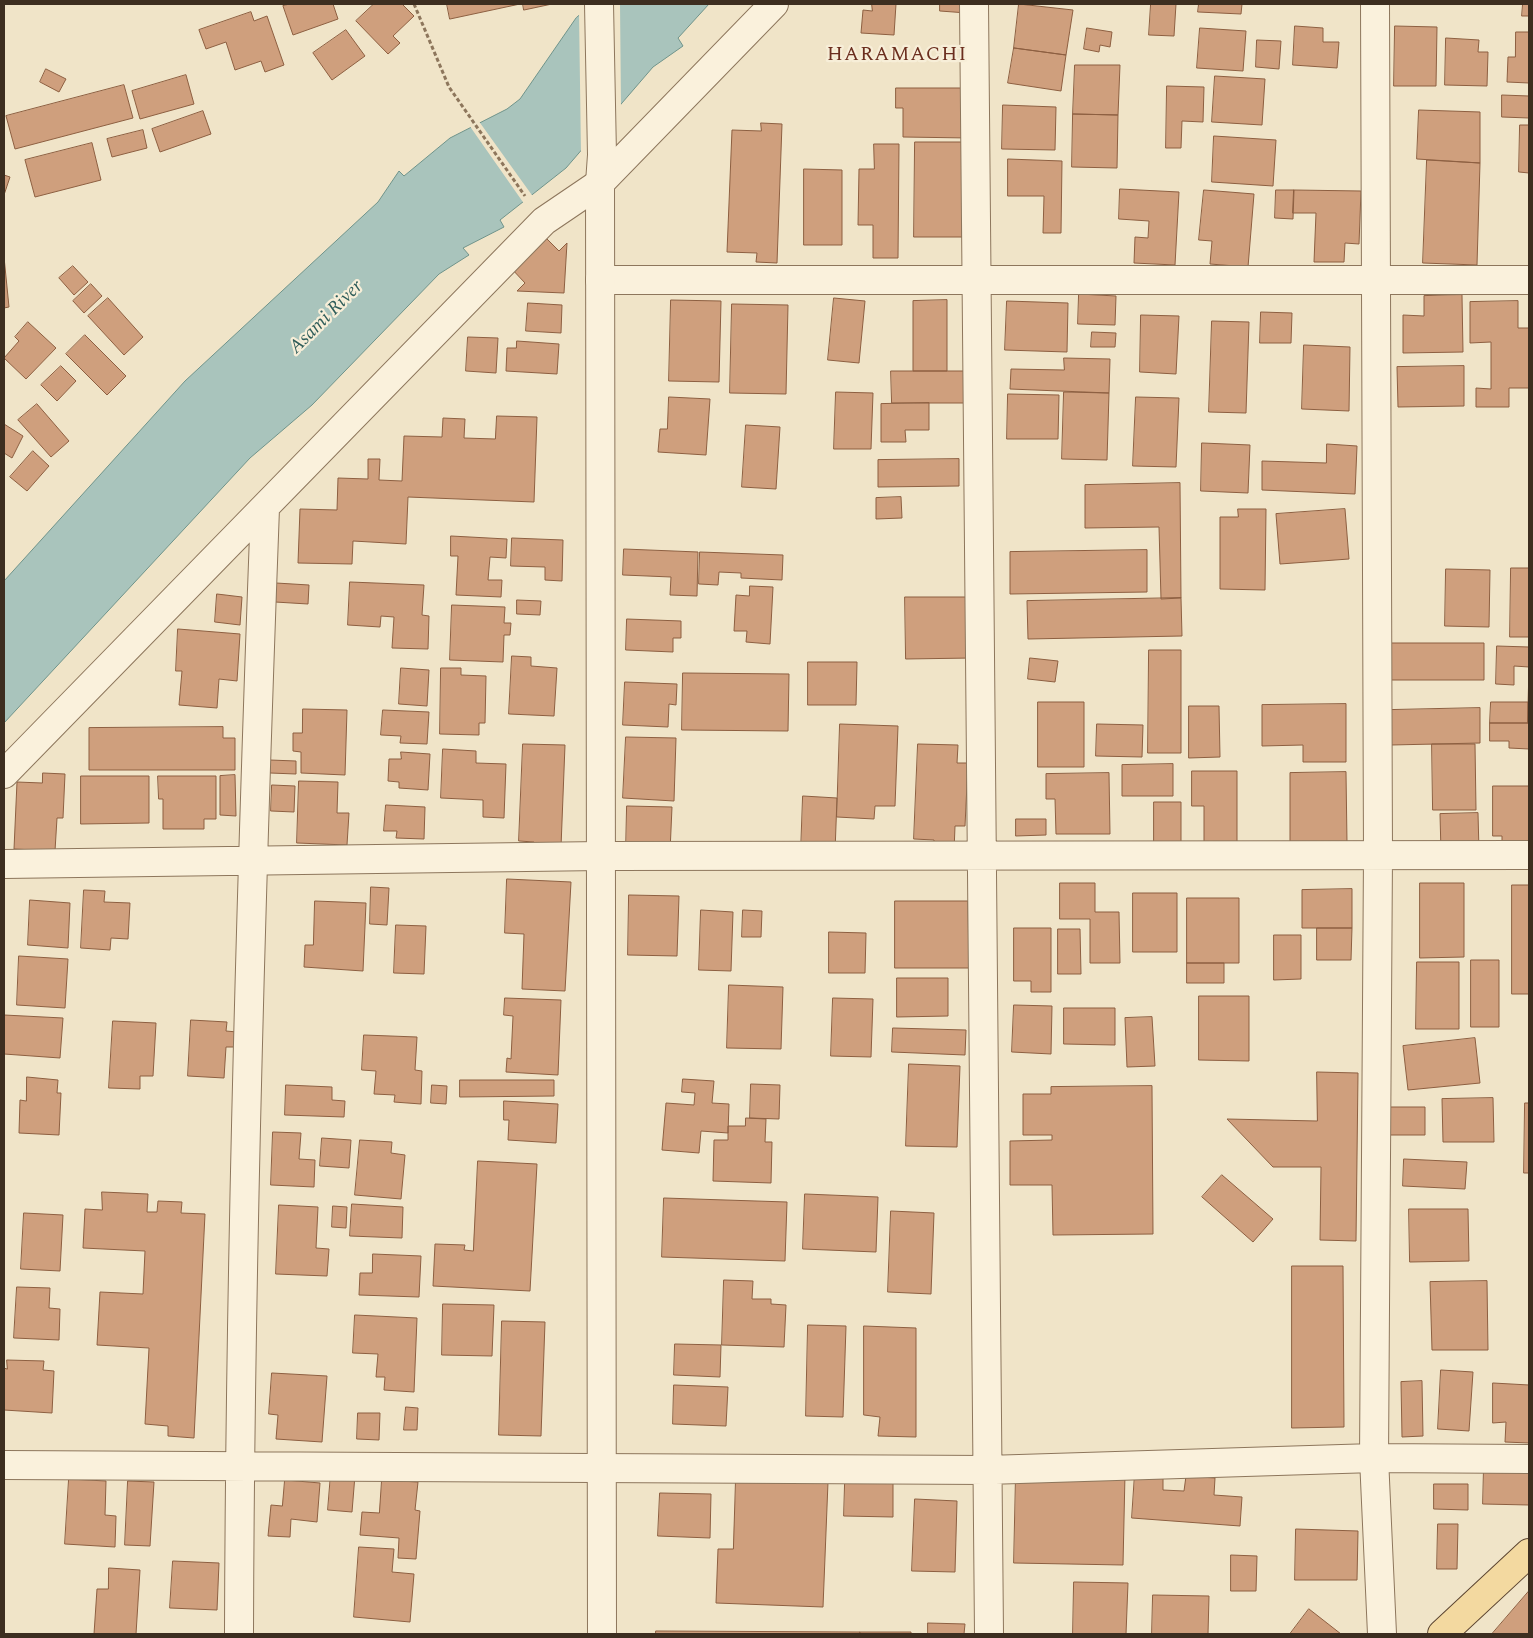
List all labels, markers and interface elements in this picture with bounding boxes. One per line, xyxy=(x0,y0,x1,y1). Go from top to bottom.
district label: HARAMACHI xyxy=(826,44,968,68)
water label: Asami River xyxy=(285,276,369,360)

